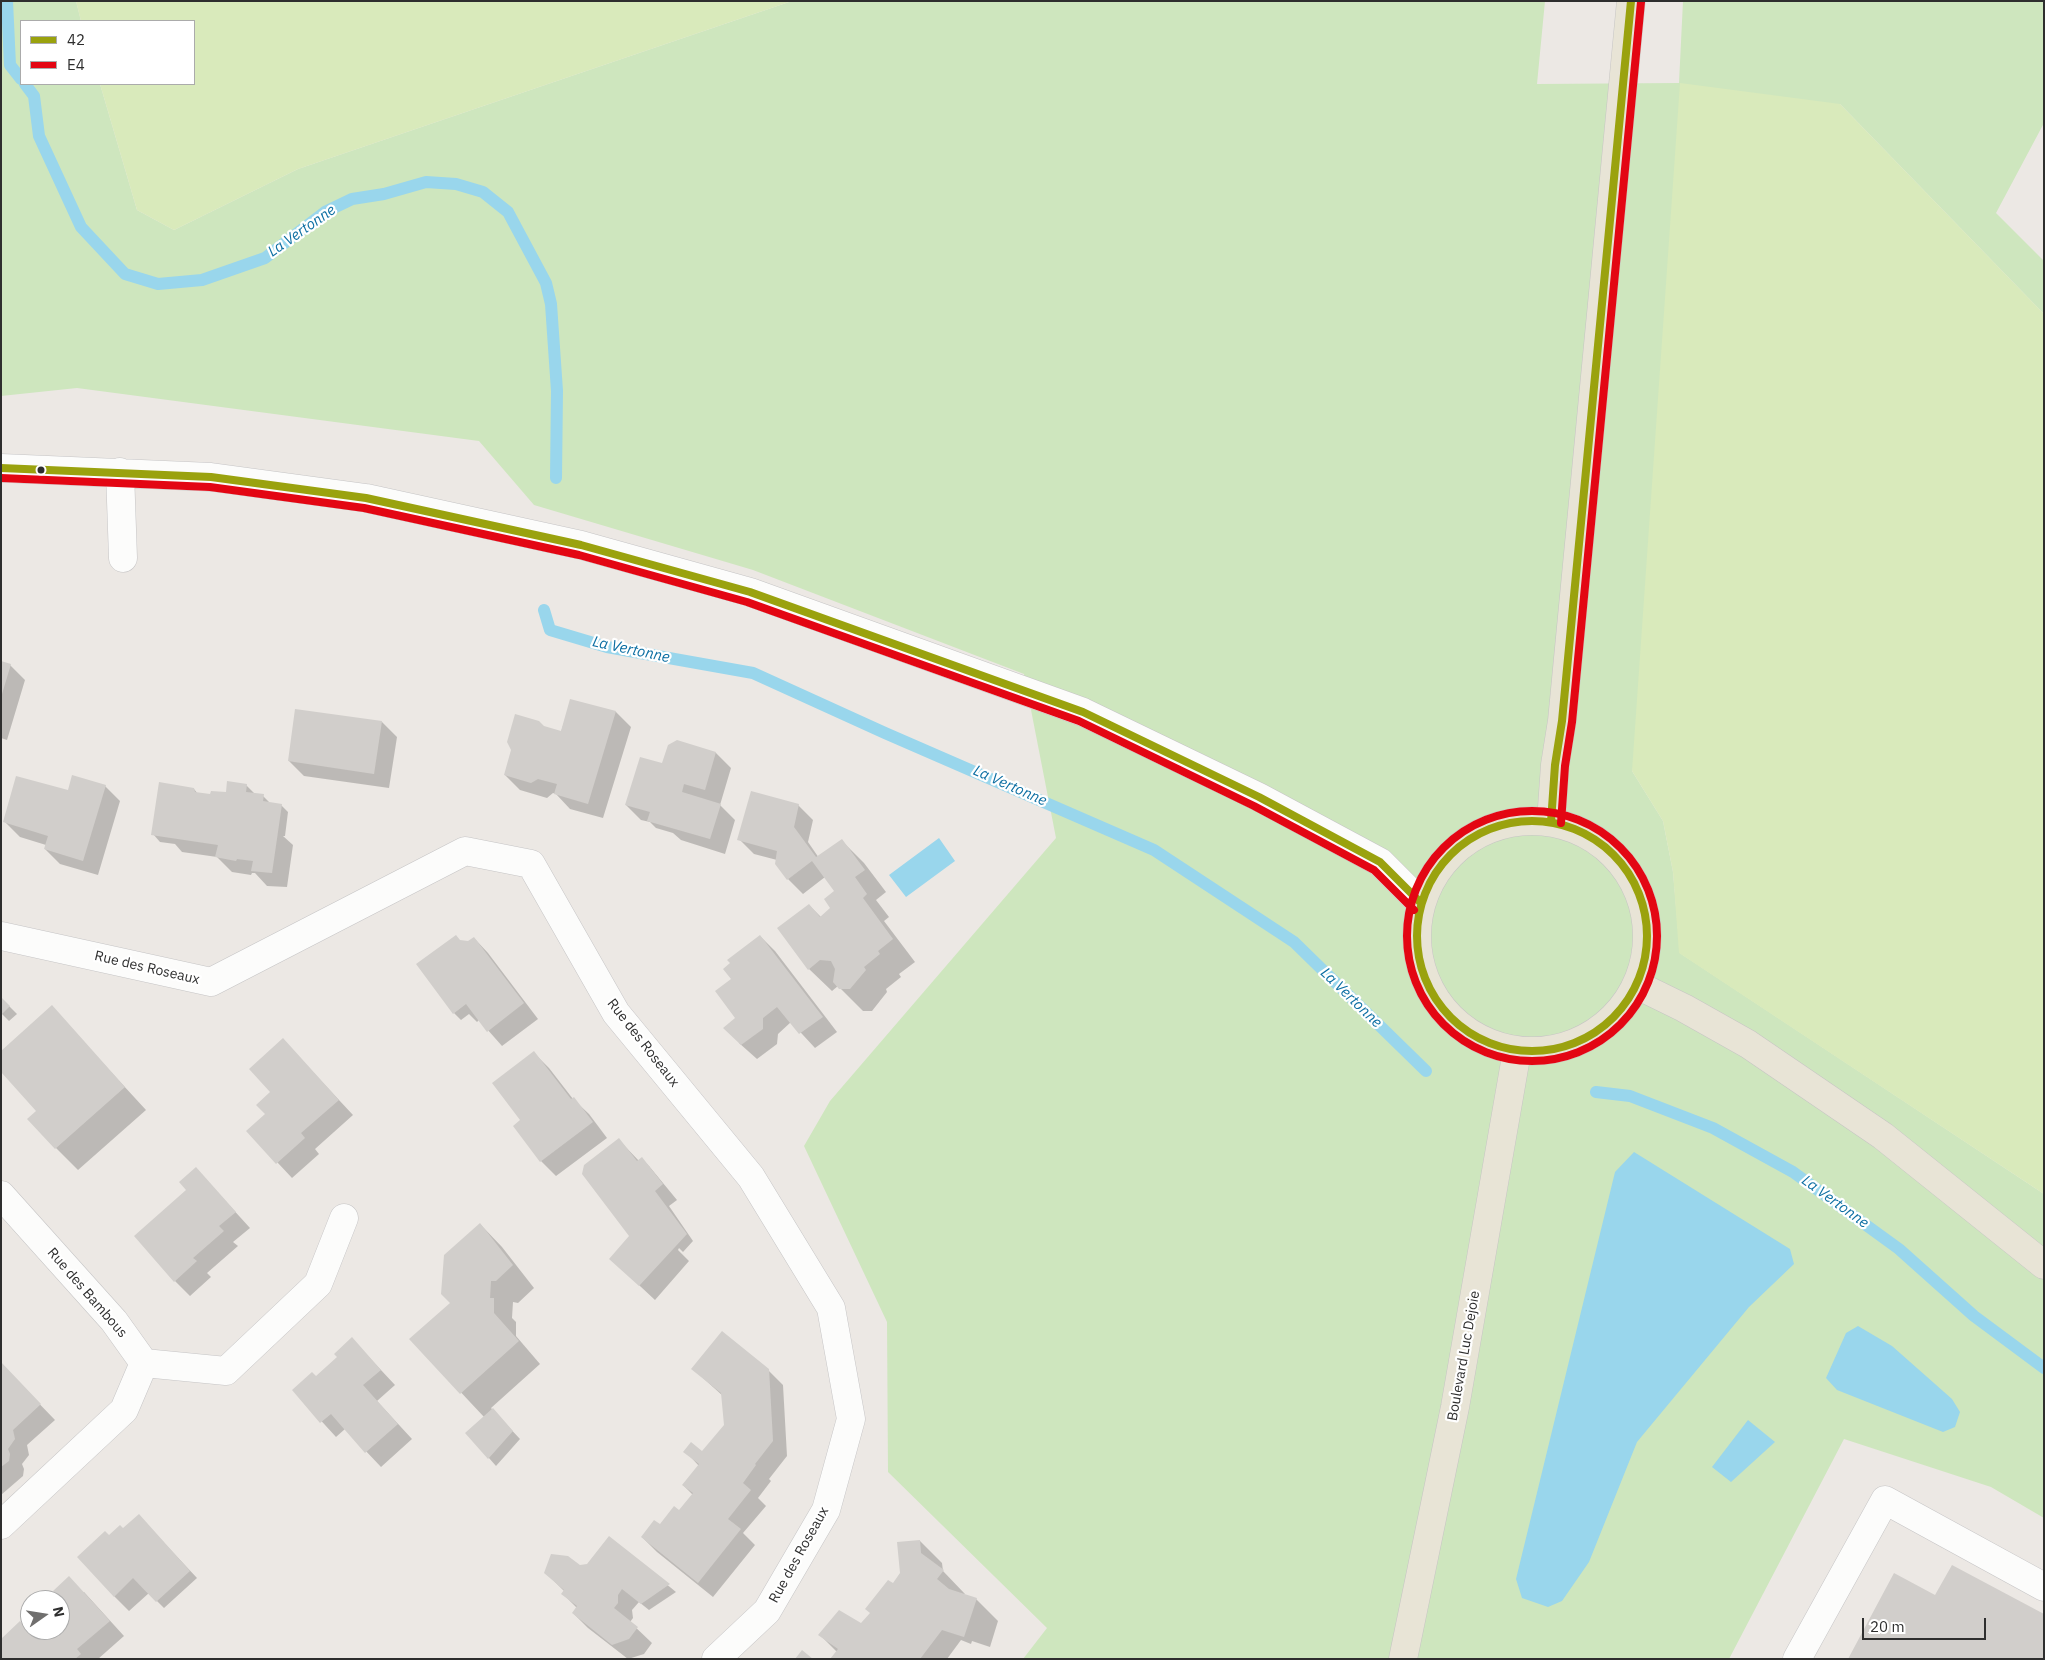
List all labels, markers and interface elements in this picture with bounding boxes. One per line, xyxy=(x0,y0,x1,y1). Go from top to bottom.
legend xyxy=(20,20,195,85)
text: 42 xyxy=(67,30,85,49)
text: E4 xyxy=(67,55,85,74)
water label: La Vertonne xyxy=(265,201,339,261)
unlabelled marker xyxy=(36,465,46,475)
water label: La Vertonne xyxy=(591,633,671,667)
water label: La Vertonne xyxy=(970,762,1050,810)
street label: Rue des Roseaux xyxy=(93,948,201,988)
water label: La Vertonne xyxy=(1316,964,1386,1032)
street label: Rue des Roseaux xyxy=(603,995,683,1091)
water label: La Vertonne xyxy=(1798,1172,1872,1232)
street label: Rue des Bambous xyxy=(43,1245,131,1341)
street label: Boulevard Luc Dejoie xyxy=(1444,1290,1484,1422)
street label: Rue des Roseaux xyxy=(766,1504,832,1606)
north arrow xyxy=(20,1590,70,1640)
text: N xyxy=(49,1605,69,1619)
scale bar xyxy=(1865,1608,1989,1640)
text: 20 m xyxy=(1870,1617,1905,1636)

